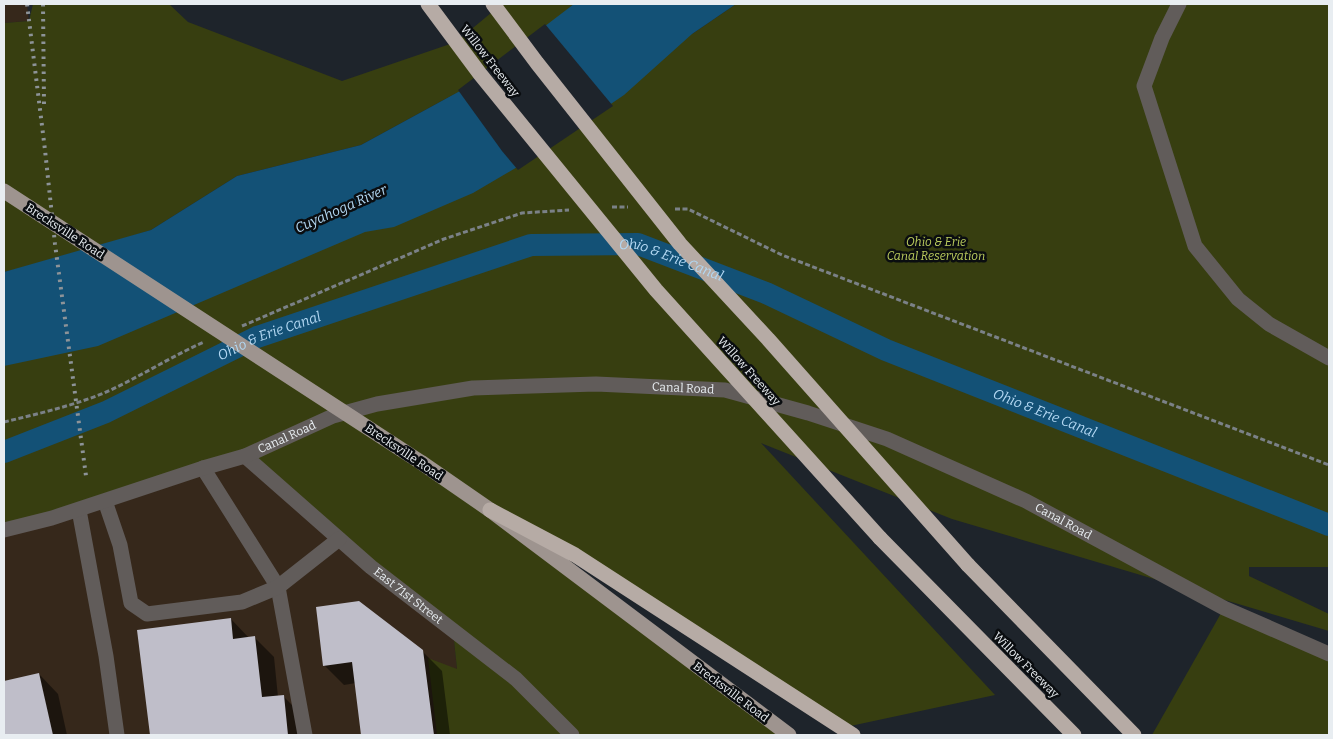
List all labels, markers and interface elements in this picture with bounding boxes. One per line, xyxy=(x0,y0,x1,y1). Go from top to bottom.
street label: Willow Freeway xyxy=(458,22,523,100)
water label: Cuyahoga River xyxy=(292,181,391,237)
street label: Brecksville Road xyxy=(23,200,107,262)
park label: Ohio & Erie Canal Reservation xyxy=(887,235,985,263)
water label: Ohio & Erie Canal xyxy=(619,236,726,284)
water label: Ohio & Erie Canal xyxy=(215,308,323,364)
street label: Willow Freeway xyxy=(715,334,784,409)
street label: Canal Road xyxy=(652,380,715,396)
water label: Ohio & Erie Canal xyxy=(991,385,1099,441)
street label: Canal Road xyxy=(255,418,318,456)
street label: Brecksville Road xyxy=(362,421,446,483)
street label: Canal Road xyxy=(1033,500,1094,542)
street label: East 71st Street xyxy=(371,565,446,627)
street label: Willow Freeway xyxy=(990,629,1062,701)
street label: Brecksville Road xyxy=(690,659,772,725)

